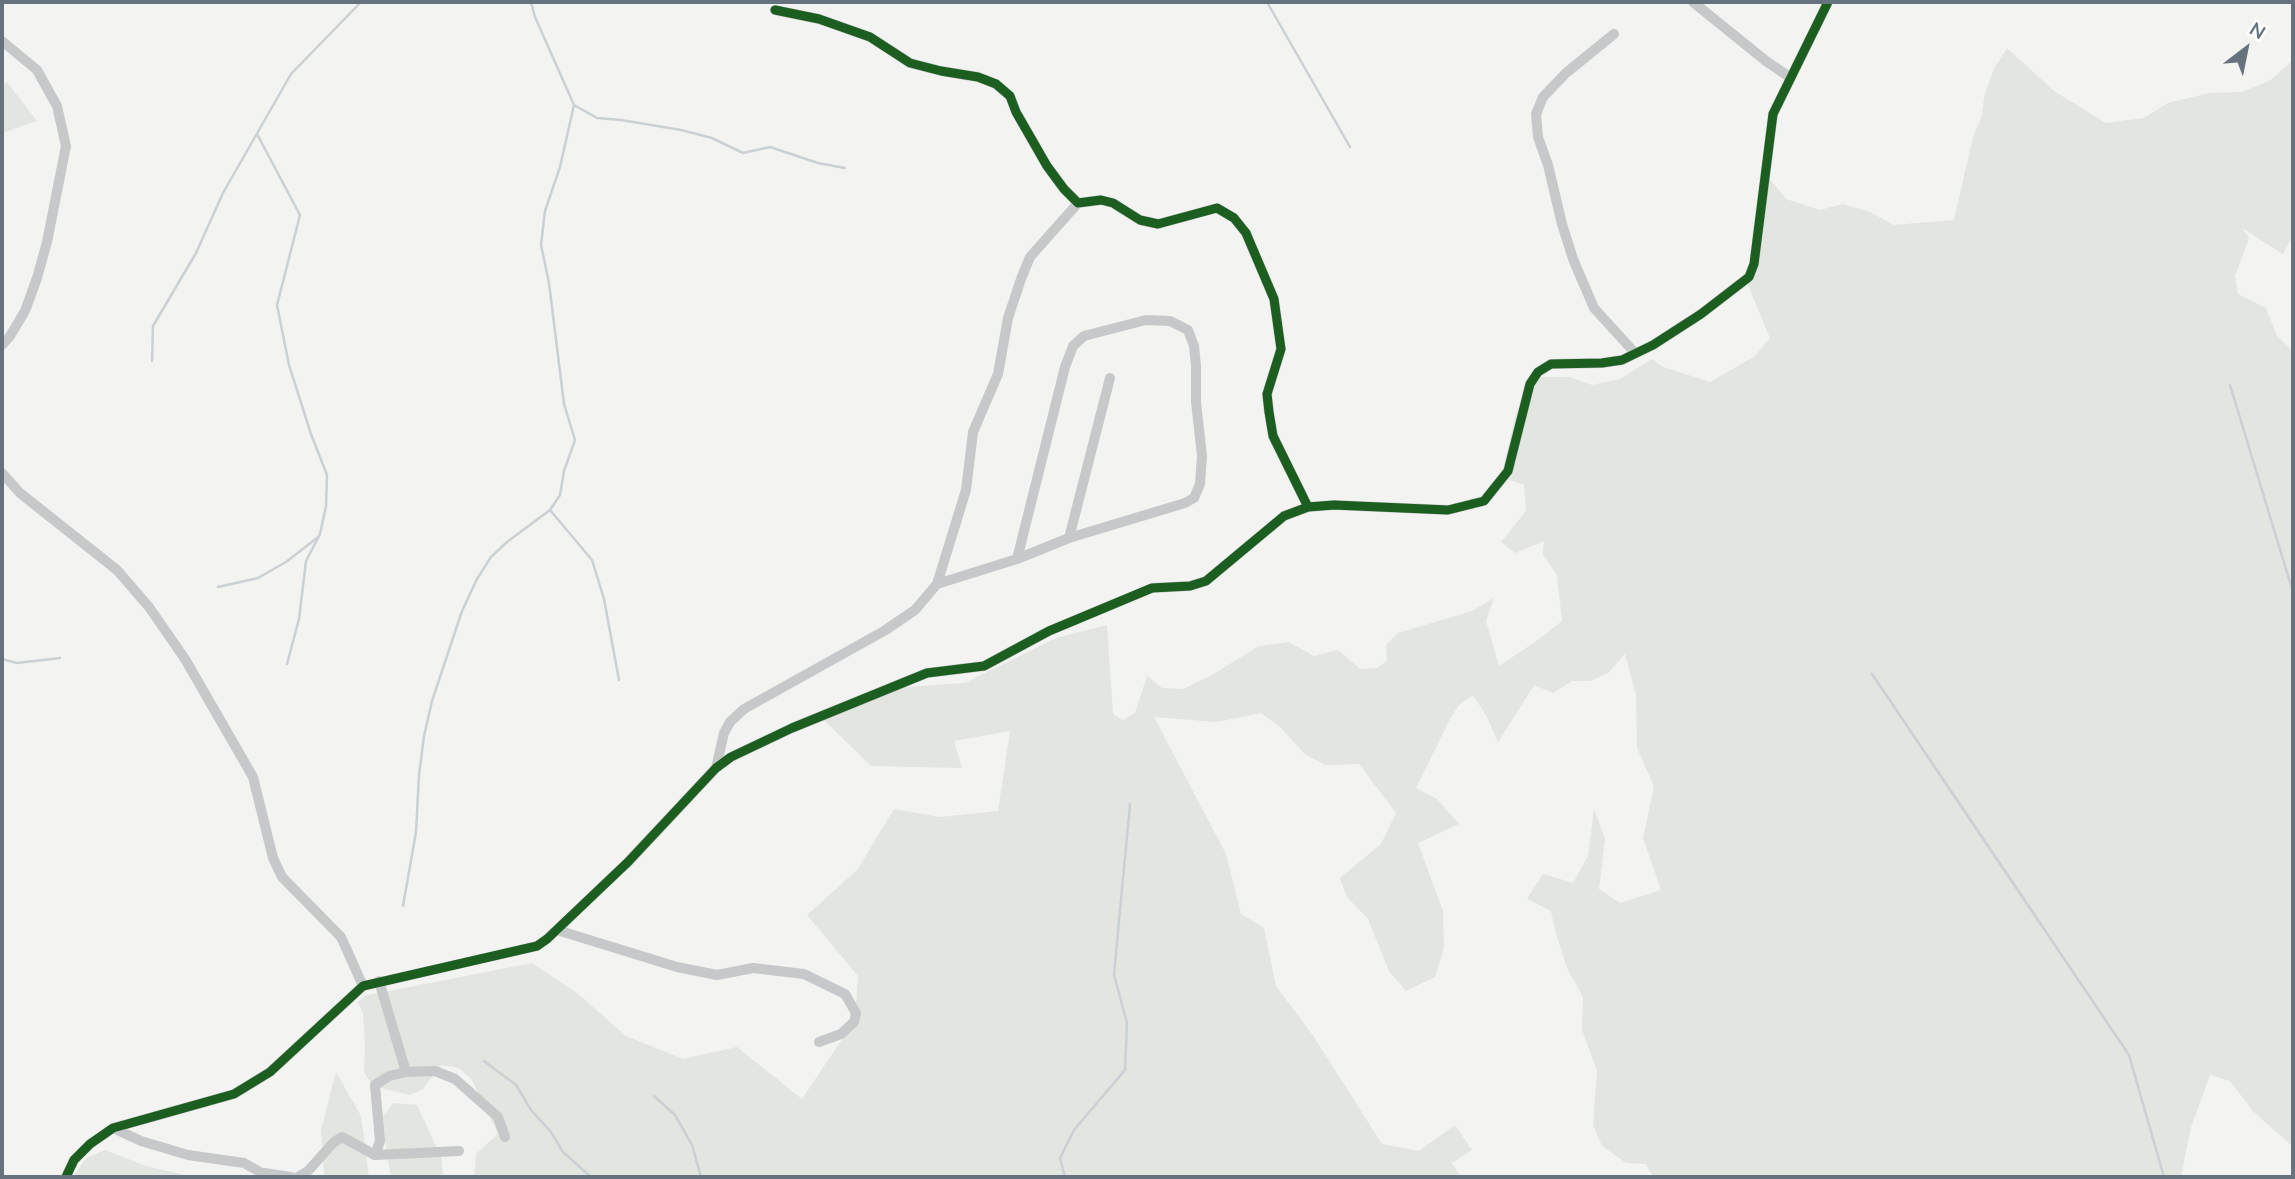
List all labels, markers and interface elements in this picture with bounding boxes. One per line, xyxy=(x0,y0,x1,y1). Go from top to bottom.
north arrow xyxy=(2211,14,2281,84)
text: N xyxy=(2244,16,2270,46)

